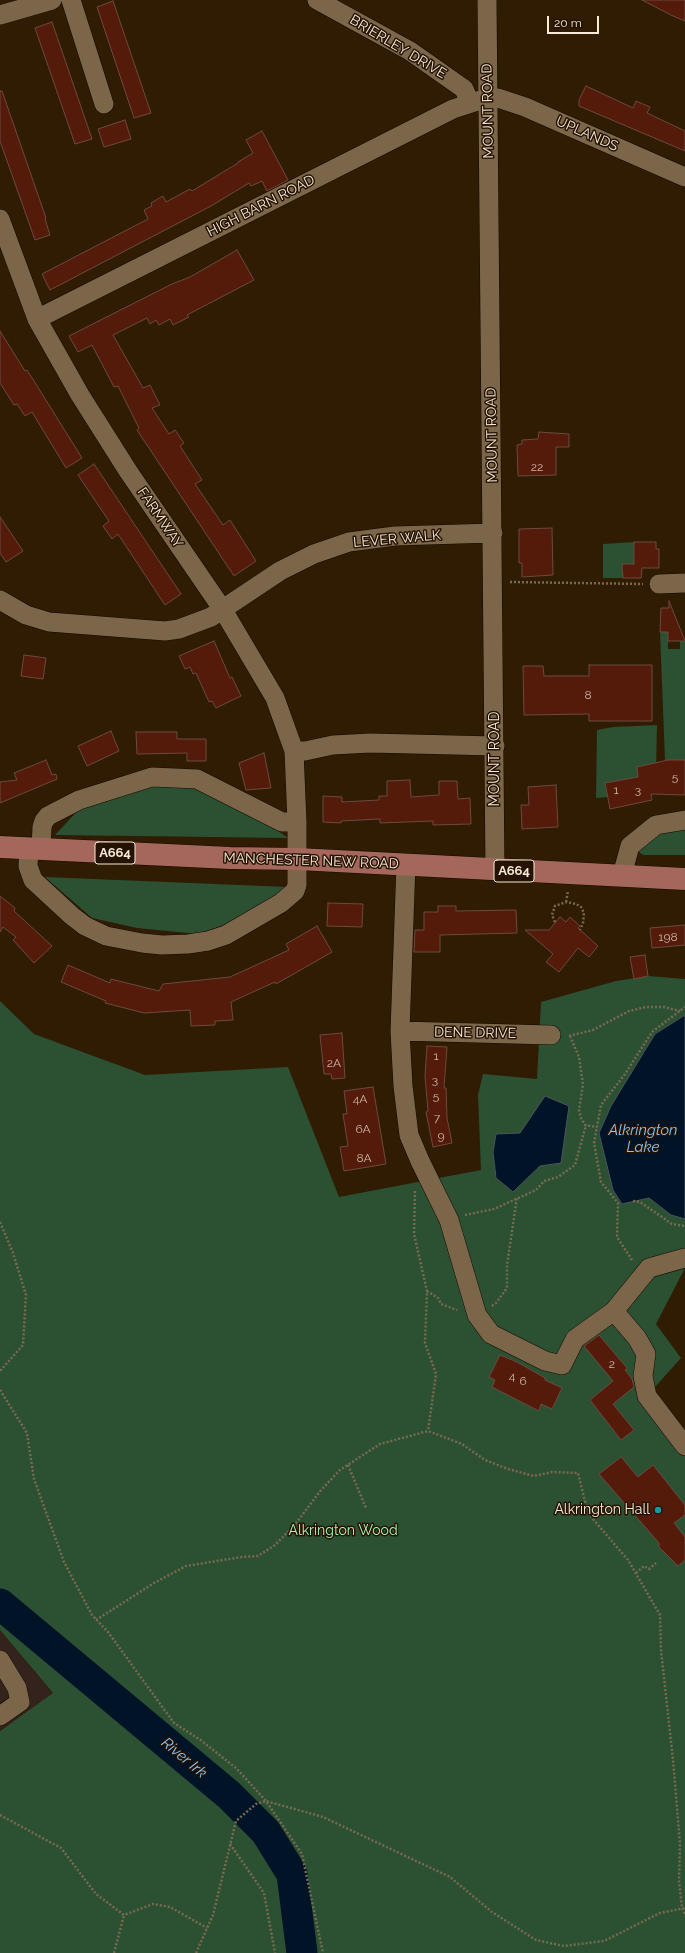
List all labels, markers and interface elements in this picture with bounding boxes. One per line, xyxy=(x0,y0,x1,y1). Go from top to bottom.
scale bar xyxy=(549,8,601,34)
street label: BRIERLEY DRIVE xyxy=(347,12,449,82)
text: 20 m xyxy=(554,16,582,30)
street label: MOUNT ROAD xyxy=(479,63,497,159)
street label: UPLANDS xyxy=(553,113,621,155)
street label: HIGH BARN ROAD xyxy=(204,172,318,240)
street label: MOUNT ROAD xyxy=(483,387,501,483)
house number: 22 xyxy=(531,460,543,474)
street label: FARMWAY xyxy=(134,484,186,552)
street label: LEVER WALK xyxy=(353,527,441,551)
house number: 8 xyxy=(584,688,592,702)
street label: MOUNT ROAD xyxy=(487,711,503,807)
house number: 5 xyxy=(672,770,678,784)
house number: 1 xyxy=(613,783,619,797)
house number: 3 xyxy=(635,783,641,797)
road number: A664 xyxy=(95,842,135,864)
street label: MANCHESTER NEW ROAD xyxy=(223,850,399,872)
road number: A664 xyxy=(494,860,534,882)
house number: 198 xyxy=(658,930,678,944)
street label: DENE DRIVE xyxy=(434,1024,516,1042)
house number: 1 xyxy=(433,1049,439,1063)
house number: 2A xyxy=(327,1056,341,1070)
house number: 3 xyxy=(432,1073,438,1087)
house number: 5 xyxy=(433,1089,439,1103)
house number: 4A xyxy=(353,1092,367,1106)
house number: 7 xyxy=(434,1111,440,1125)
water label: Alkrington Lake xyxy=(609,1121,677,1156)
house number: 6A xyxy=(355,1122,371,1136)
house number: 9 xyxy=(437,1129,445,1143)
house number: 8A xyxy=(356,1151,372,1165)
house number: 2 xyxy=(609,1357,615,1371)
house number: 4 xyxy=(509,1369,515,1383)
house number: 6 xyxy=(519,1374,527,1388)
place label: Alkrington Hall xyxy=(554,1502,650,1518)
marker: Alkrington Hall xyxy=(653,1505,663,1515)
park label: Alkrington Wood xyxy=(288,1523,398,1539)
water label: River Irk xyxy=(158,1734,210,1782)

